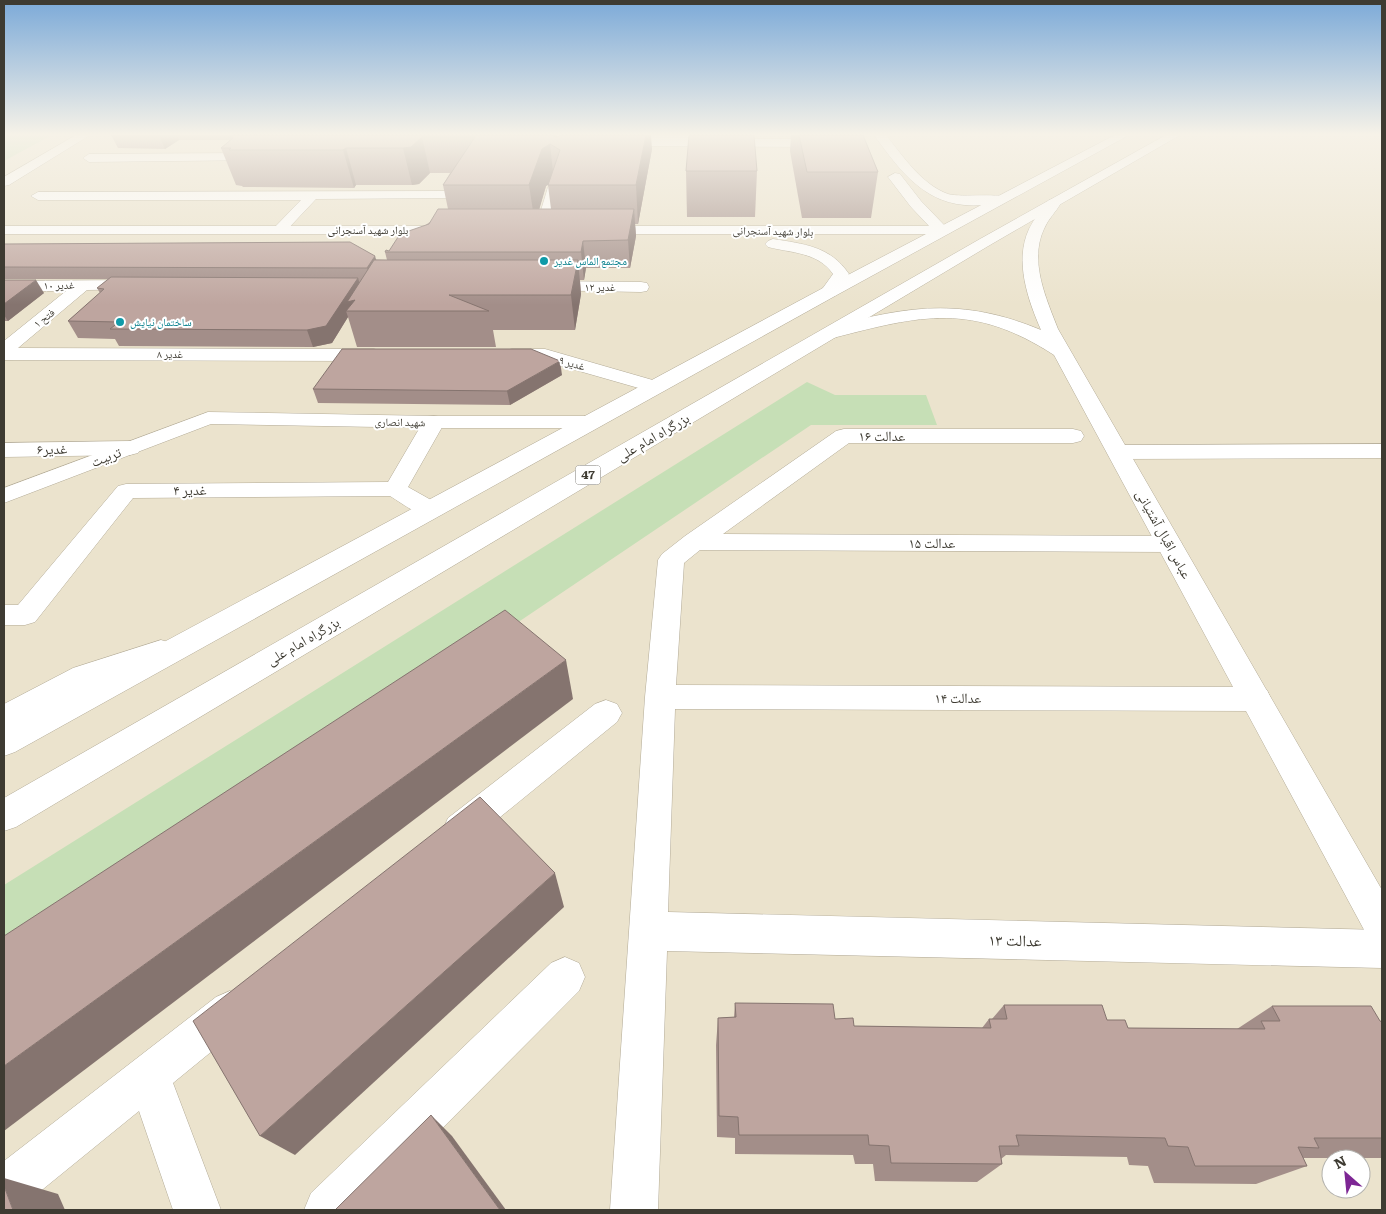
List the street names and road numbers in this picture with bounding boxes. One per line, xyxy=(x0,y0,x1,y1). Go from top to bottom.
street label: بلوار شهید آسنجرانی xyxy=(328,221,408,237)
street label: بلوار شهید آسنجرانی xyxy=(732,221,814,239)
street label: غدیر ۱۰ xyxy=(43,276,75,292)
street label: غدیر ۱۲ xyxy=(584,278,616,294)
street label: فتح ۱ xyxy=(29,304,58,331)
street label: غدیر ۸ xyxy=(157,345,184,361)
street label: غدیر ۹ xyxy=(558,351,587,373)
street label: بزرگراه امام علی xyxy=(612,407,693,466)
street label: شهید انصاری xyxy=(374,413,426,429)
street label: عدالت ۱۶ xyxy=(859,425,905,445)
street label: غدیر۶ xyxy=(37,438,67,458)
street label: تربیت xyxy=(88,441,124,471)
road number: 47 xyxy=(576,466,600,484)
street label: غدیر ۴ xyxy=(173,479,207,499)
street label: عباس اقبال آشتیانی xyxy=(1132,485,1198,582)
street label: عدالت ۱۵ xyxy=(909,532,955,552)
street label: بزرگراه امام علی xyxy=(262,611,343,670)
street label: عدالت ۱۴ xyxy=(935,687,981,707)
street label: عدالت ۱۳ xyxy=(988,927,1042,951)

